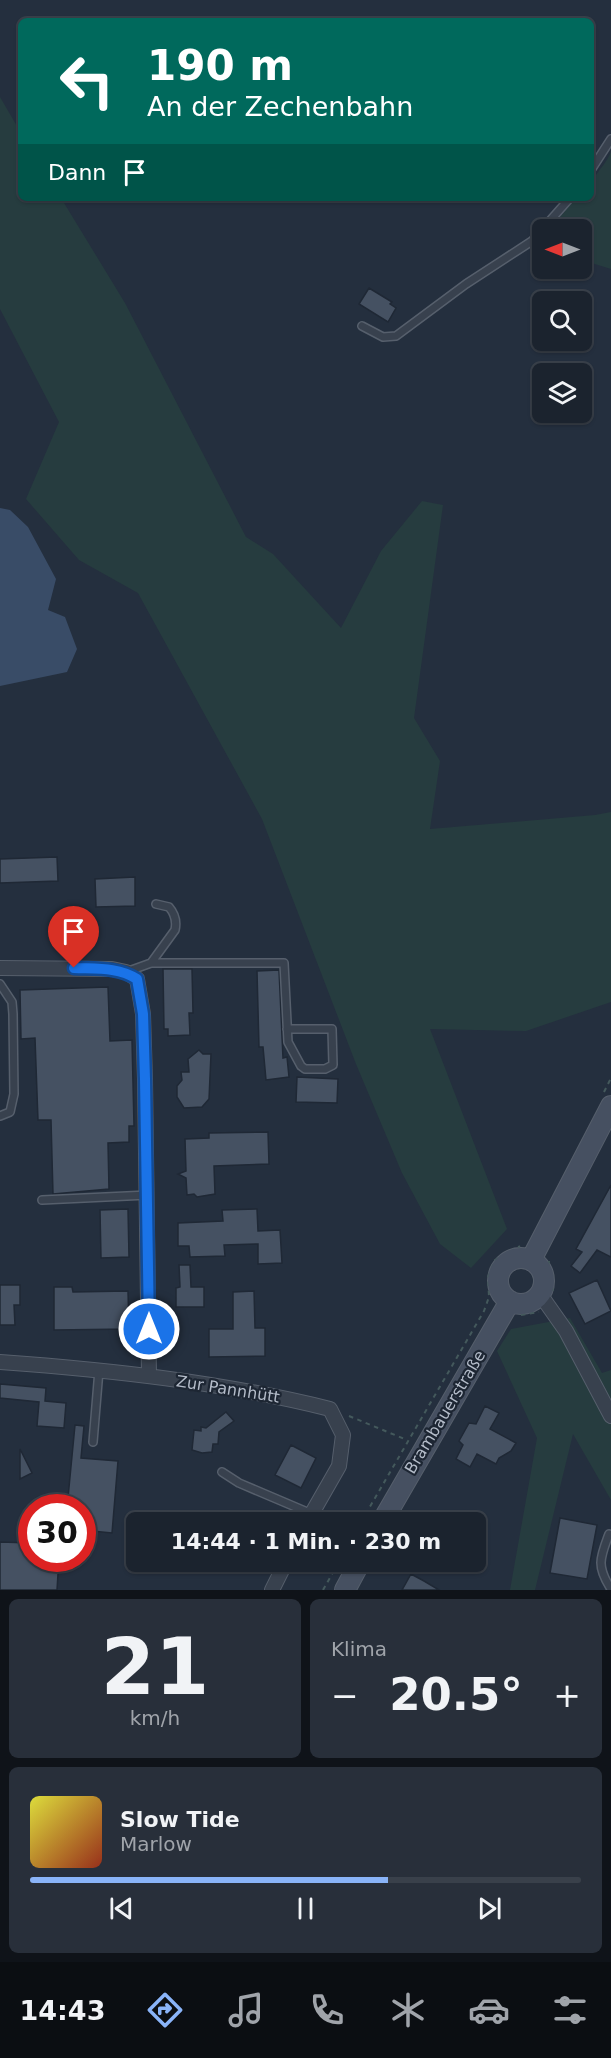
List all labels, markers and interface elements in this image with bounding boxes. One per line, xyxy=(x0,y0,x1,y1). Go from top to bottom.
text: 190 m xyxy=(147,41,293,90)
icon: left xyxy=(48,42,126,120)
text: An der Zechenbahn xyxy=(147,91,413,122)
icon: arrive xyxy=(118,156,151,189)
text: Dann xyxy=(48,160,106,185)
north arrow xyxy=(532,219,592,279)
map controls xyxy=(532,219,592,423)
button: search xyxy=(532,291,592,351)
button: layers xyxy=(532,363,592,423)
pin xyxy=(48,906,99,968)
icon: arrive xyxy=(57,915,90,948)
position arrow xyxy=(117,1297,181,1361)
street label: Brambauerstraße xyxy=(401,1347,489,1477)
street label: Zur Pannhütt xyxy=(175,1371,281,1407)
speed limit sign: 30 xyxy=(18,1494,96,1572)
text: 14:44 · 1 Min. · 230 m xyxy=(171,1529,441,1554)
text: 21 xyxy=(101,1622,209,1712)
text: Klima xyxy=(331,1637,387,1661)
text: 20.5° xyxy=(389,1668,523,1721)
text: − xyxy=(331,1676,359,1715)
text: + xyxy=(553,1676,581,1715)
text: km/h xyxy=(130,1706,180,1730)
text: Slow Tide xyxy=(120,1807,240,1832)
text: Marlow xyxy=(120,1832,192,1856)
icon: previous xyxy=(105,1892,138,1925)
icon: pause xyxy=(289,1892,322,1925)
icon: next xyxy=(473,1892,506,1925)
icon: directions xyxy=(144,1989,186,2031)
icon: music xyxy=(225,1989,267,2031)
icon: phone xyxy=(306,1989,348,2031)
icon: climate xyxy=(387,1989,429,2031)
icon: car xyxy=(468,1989,510,2031)
icon: filters xyxy=(549,1989,591,2031)
text: 14:43 xyxy=(20,1995,105,2026)

